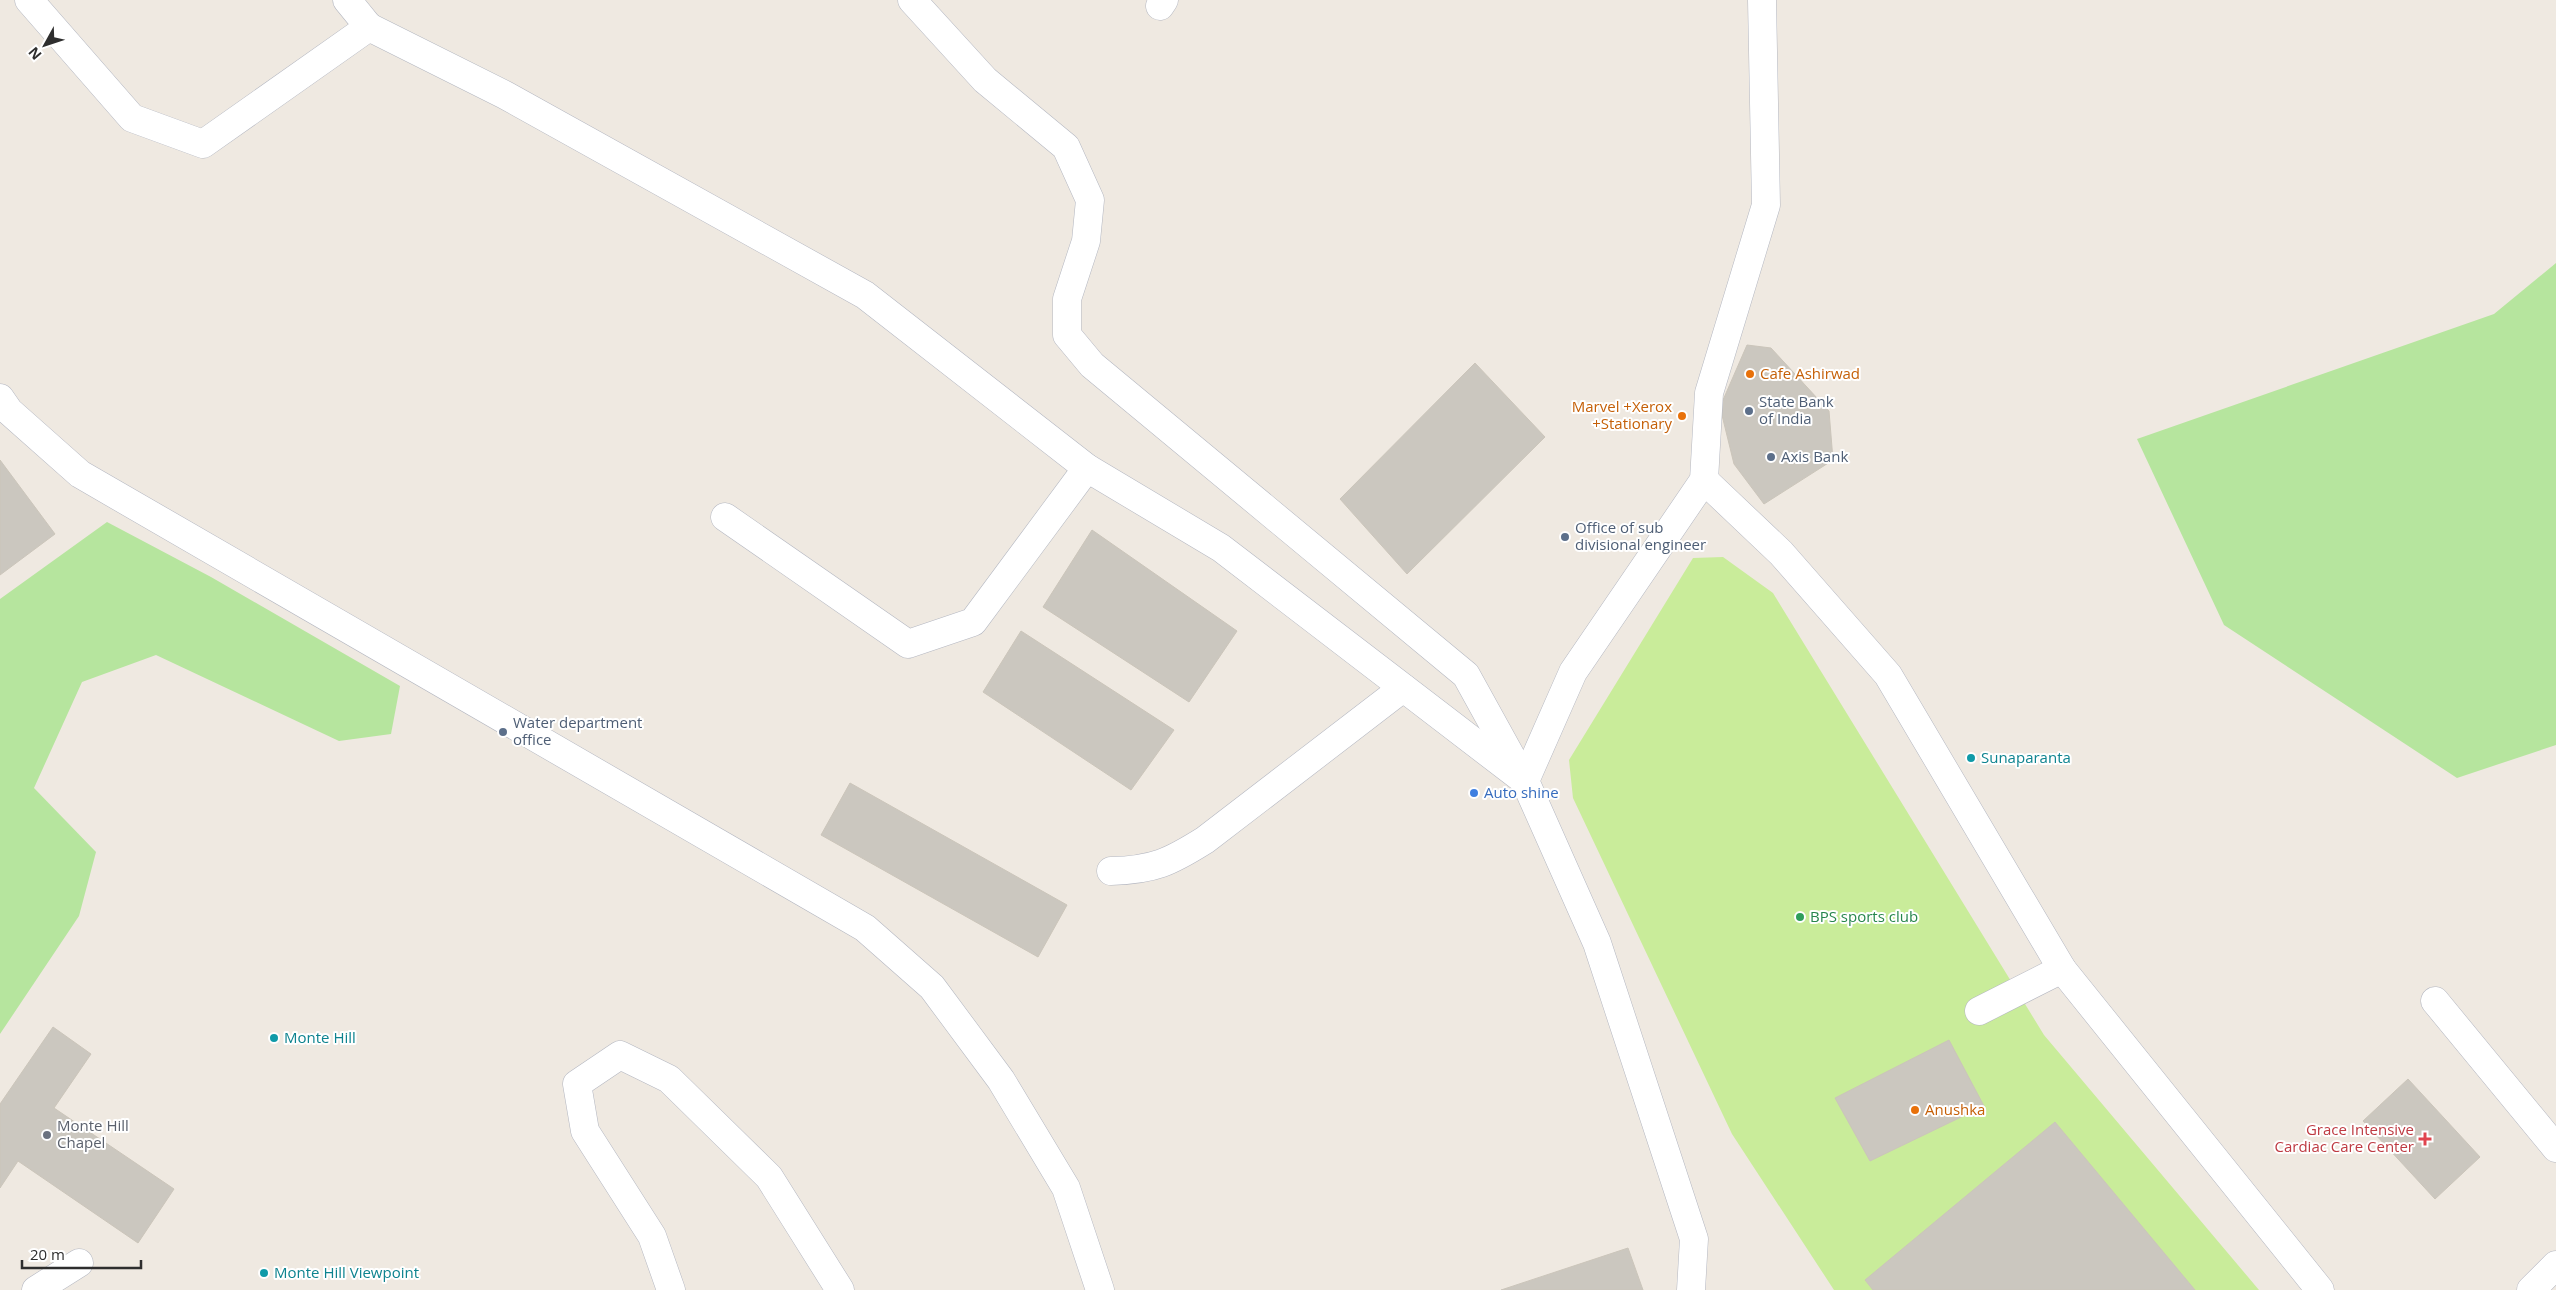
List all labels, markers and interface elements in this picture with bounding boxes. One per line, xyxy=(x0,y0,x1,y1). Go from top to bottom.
north arrow xyxy=(20,20,70,70)
text: N xyxy=(24,43,46,64)
place label: Cafe Ashirwad xyxy=(1760,363,1860,383)
marker: Cafe Ashirwad xyxy=(1744,368,1756,380)
place label: State Bank of India xyxy=(1759,391,1834,428)
place label: Marvel +Xerox +Stationary xyxy=(1572,396,1672,433)
marker: State Bank of India xyxy=(1743,405,1755,417)
marker: Marvel +Xerox +Stationary xyxy=(1676,410,1688,422)
place label: Axis Bank xyxy=(1781,446,1848,466)
marker: Axis Bank xyxy=(1765,451,1777,463)
place label: Office of sub divisional engineer xyxy=(1575,517,1706,554)
marker: Office of sub divisional engineer xyxy=(1559,531,1571,543)
place label: Water department office xyxy=(513,712,642,749)
marker: Water department office xyxy=(497,726,509,738)
place label: Sunaparanta xyxy=(1981,747,2071,767)
marker: Sunaparanta xyxy=(1965,752,1977,764)
place label: Auto shine xyxy=(1484,782,1559,802)
marker: Auto shine xyxy=(1468,787,1480,799)
place label: BPS sports club xyxy=(1810,906,1918,926)
marker: BPS sports club xyxy=(1794,911,1806,923)
place label: Monte Hill xyxy=(284,1027,356,1047)
marker: Monte Hill xyxy=(268,1032,280,1044)
place label: Anushka xyxy=(1925,1099,1985,1119)
marker: Anushka xyxy=(1909,1104,1921,1116)
place label: Monte Hill Chapel xyxy=(57,1115,129,1152)
place label: Grace Intensive Cardiac Care Center xyxy=(2275,1119,2414,1156)
marker: Monte Hill Chapel xyxy=(41,1129,53,1141)
marker: Grace Intensive Cardiac Care Center xyxy=(2418,1132,2432,1146)
scale bar xyxy=(22,1238,141,1270)
text: 20 m xyxy=(30,1244,65,1264)
place label: Monte Hill Viewpoint xyxy=(274,1262,419,1282)
marker: Monte Hill Viewpoint xyxy=(258,1267,270,1279)

